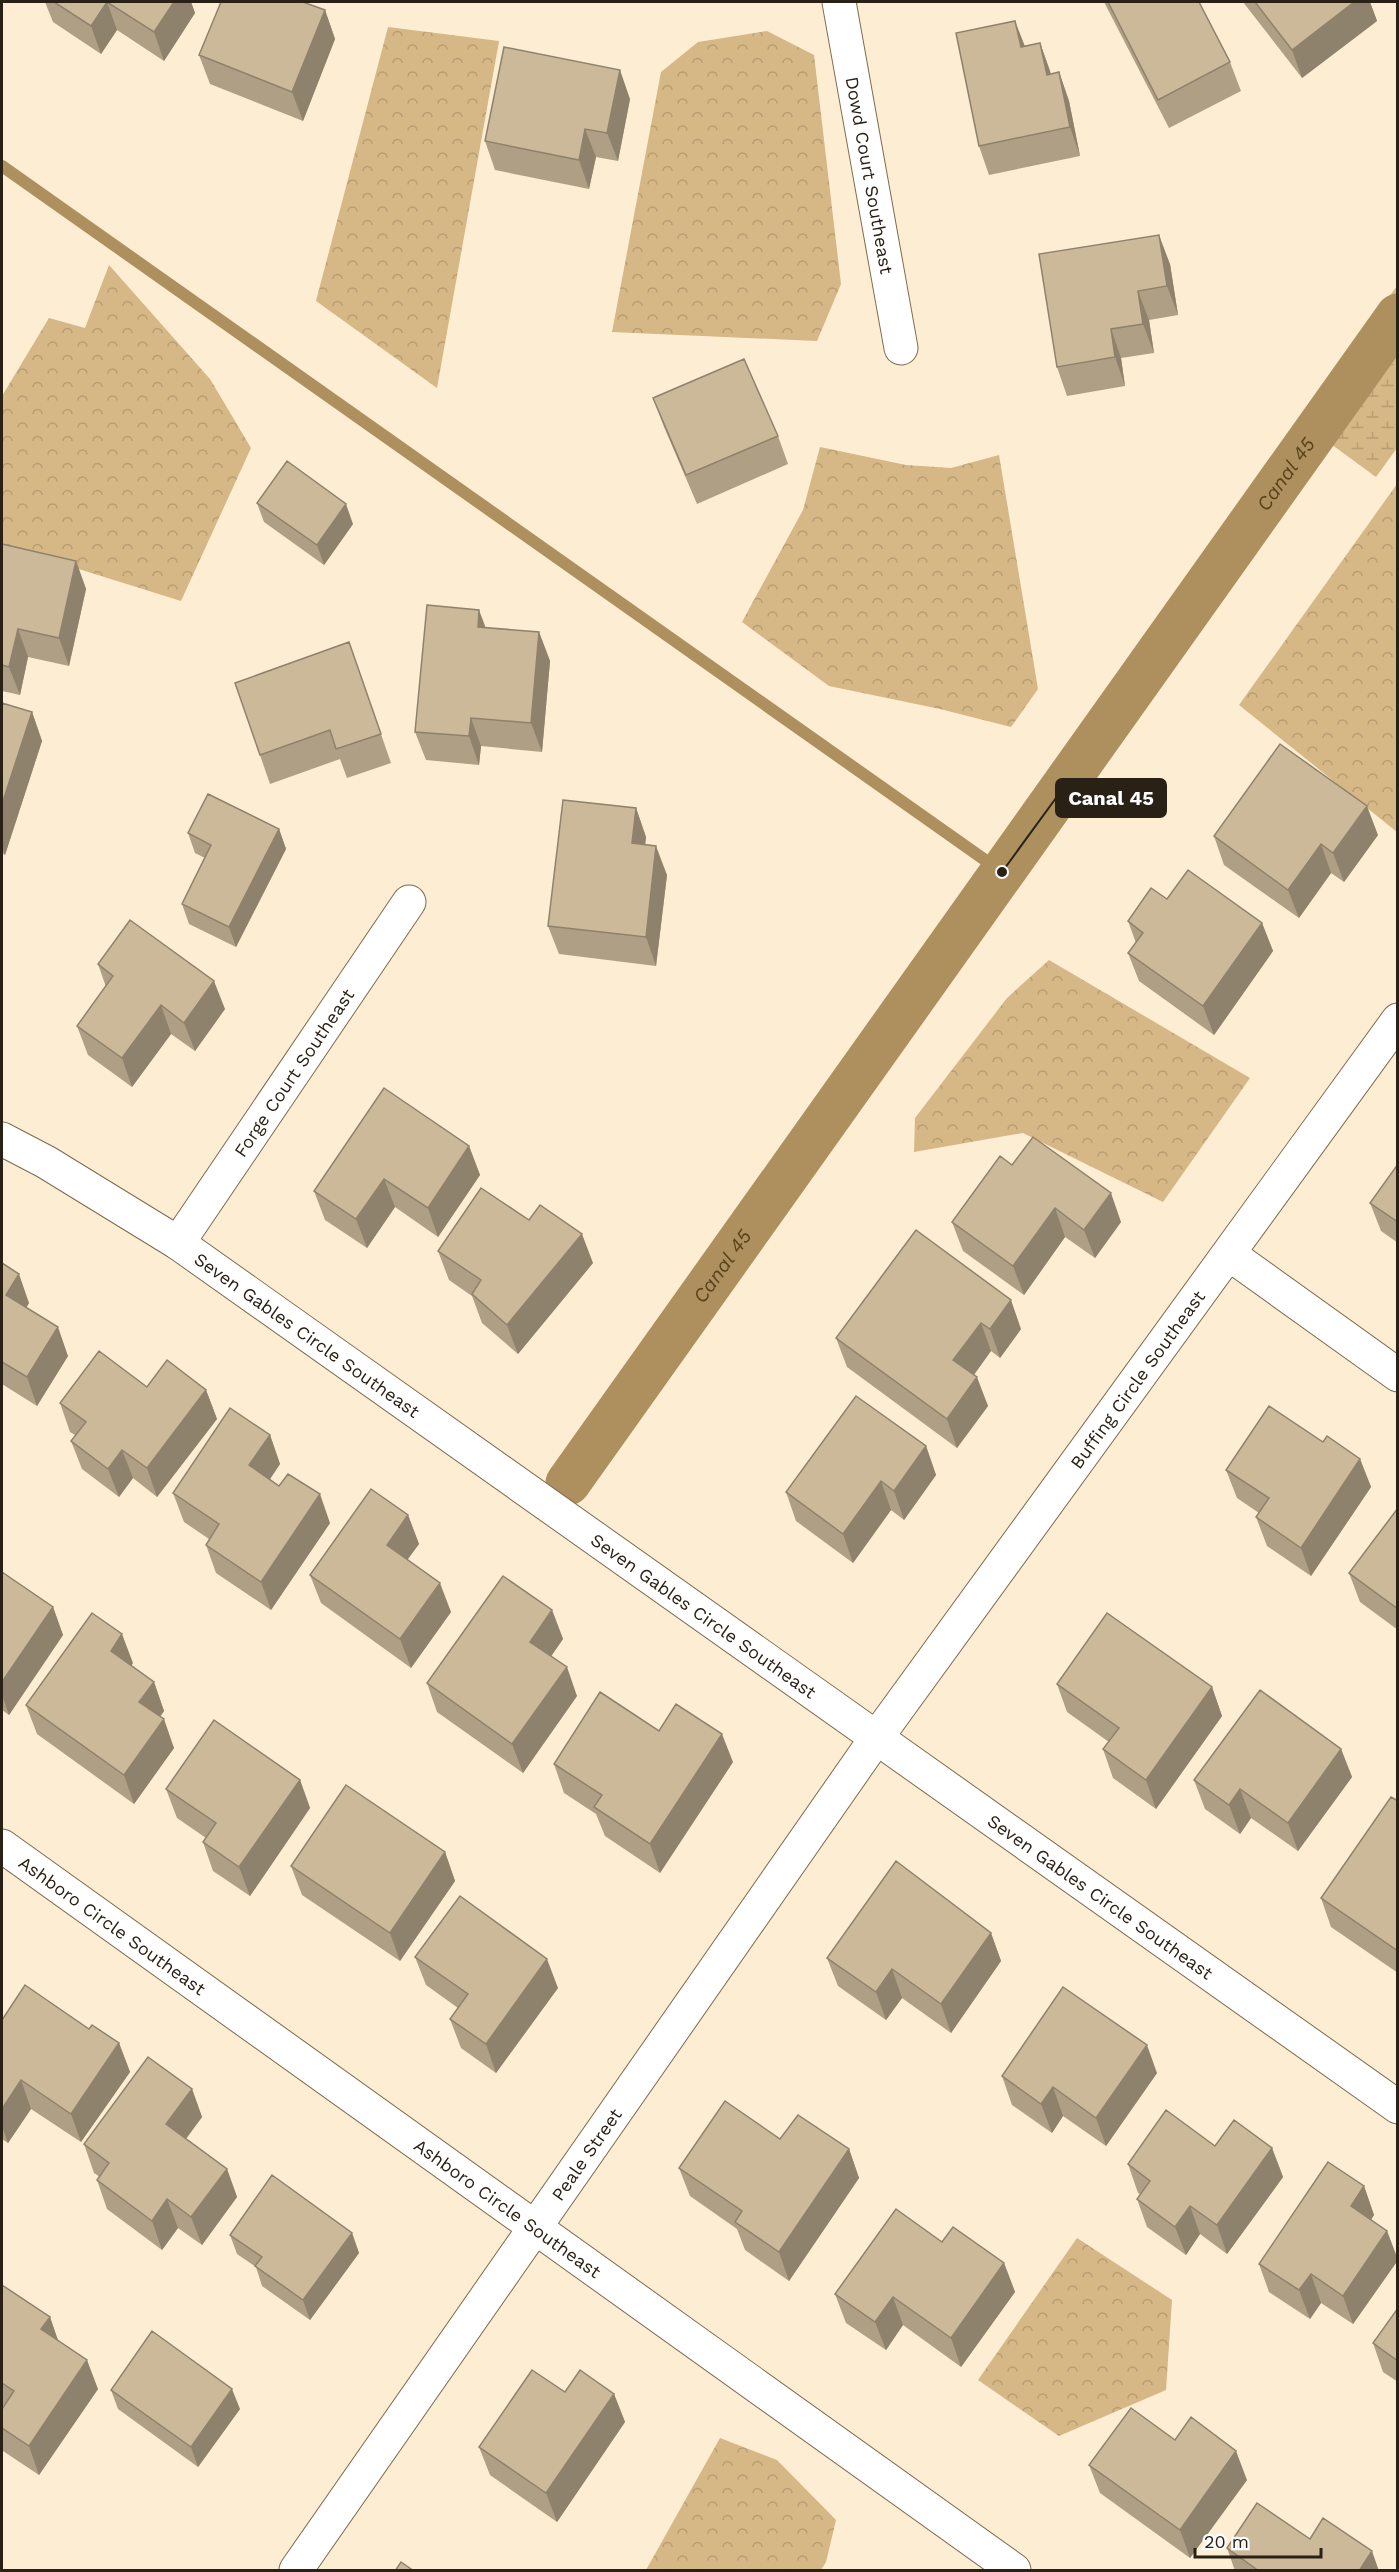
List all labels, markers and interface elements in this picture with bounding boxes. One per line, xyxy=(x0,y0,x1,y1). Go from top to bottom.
street label: Dowd Court Southeast xyxy=(842,75,898,276)
water label: Canal 45 xyxy=(1251,432,1320,516)
callout: Canal 45 xyxy=(1056,779,1166,817)
text: Canal 45 xyxy=(1068,786,1154,810)
street label: Forge Court Southeast xyxy=(229,984,358,1160)
water label: Canal 45 xyxy=(688,1224,757,1308)
street label: Seven Gables Circle Southeast xyxy=(191,1248,424,1422)
street label: Buffing Circle Southeast xyxy=(1065,1286,1209,1472)
street label: Seven Gables Circle Southeast xyxy=(587,1529,821,1703)
street label: Seven Gables Circle Southeast xyxy=(984,1809,1218,1983)
street label: Ashboro Circle Southeast xyxy=(15,1851,210,1999)
street label: Peale Street xyxy=(547,2104,626,2204)
street label: Ashboro Circle Southeast xyxy=(410,2134,606,2282)
scale bar xyxy=(1195,2521,1321,2559)
text: 20 m xyxy=(1204,2531,1249,2552)

